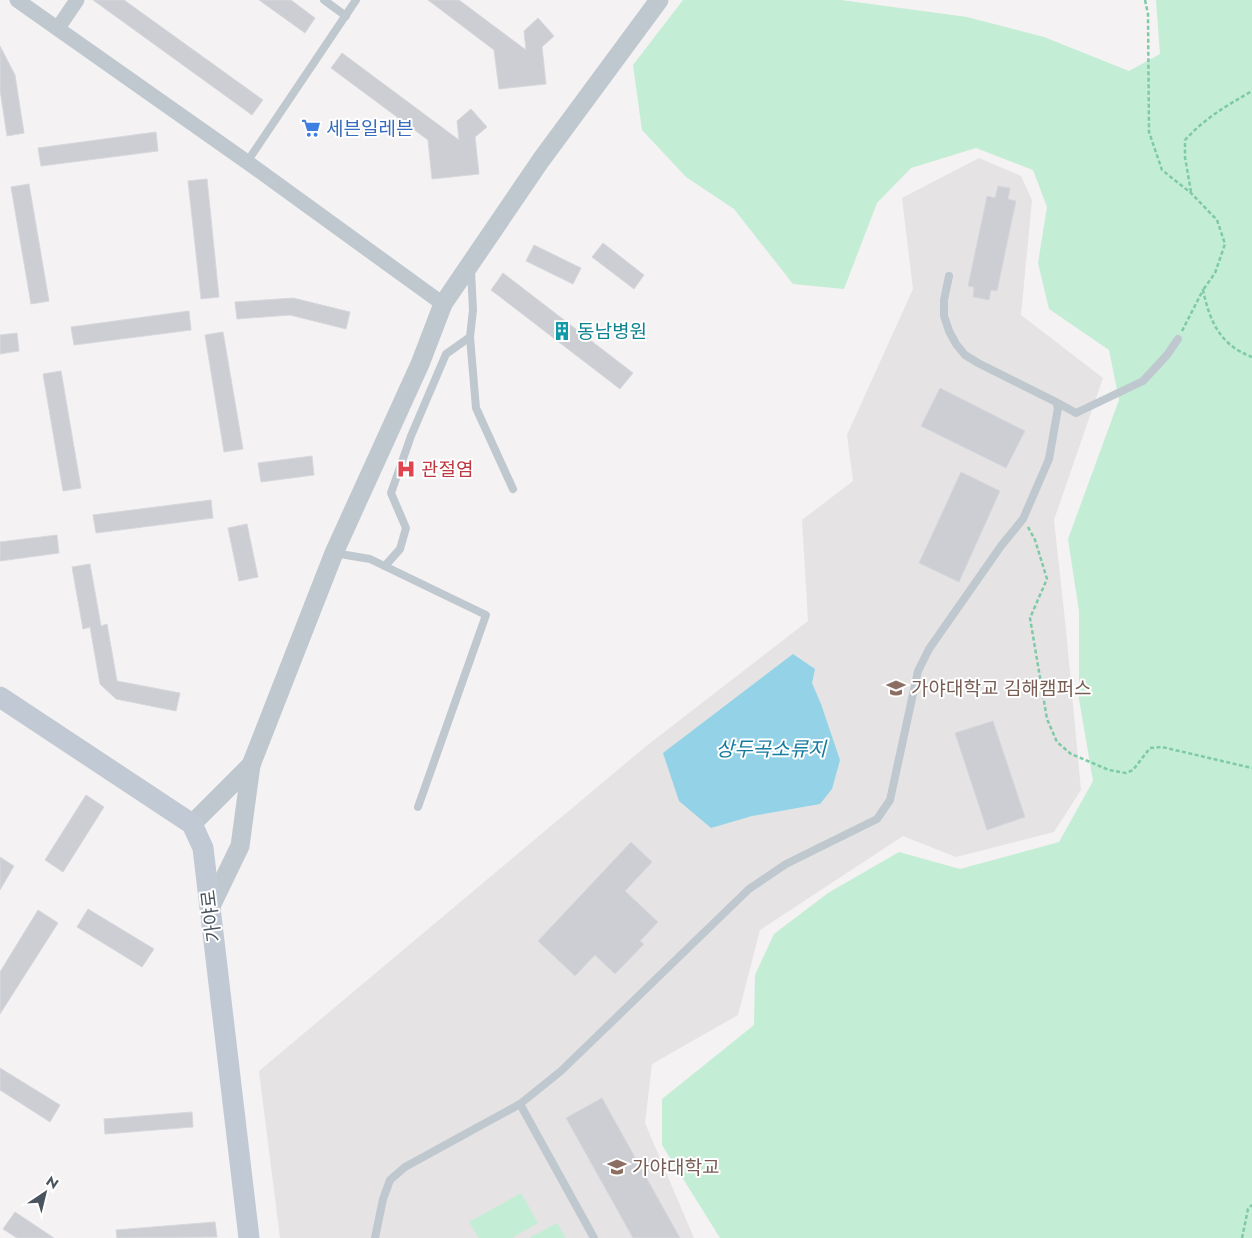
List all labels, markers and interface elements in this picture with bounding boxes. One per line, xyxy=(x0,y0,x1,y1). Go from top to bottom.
place label: 세븐일레븐 xyxy=(326,115,413,142)
supermarket icon: 세븐일레븐 xyxy=(300,117,322,139)
place label: 동남병원 xyxy=(577,318,647,345)
building icon: 동남병원 xyxy=(551,320,573,342)
place label: 관절염 xyxy=(421,456,473,483)
hospital icon: 관절염 xyxy=(395,458,417,480)
place label: 가야대학교 김해캠퍼스 xyxy=(911,675,1092,702)
school or university icon: 가야대학교 김해캠퍼스 xyxy=(885,677,907,699)
water label: 상두곡소류지 xyxy=(716,735,828,764)
street label: 가야로 xyxy=(194,888,228,944)
place label: 가야대학교 xyxy=(632,1154,719,1181)
school or university icon: 가야대학교 xyxy=(606,1156,628,1178)
north arrow xyxy=(20,1168,70,1218)
text: N xyxy=(42,1171,63,1194)

